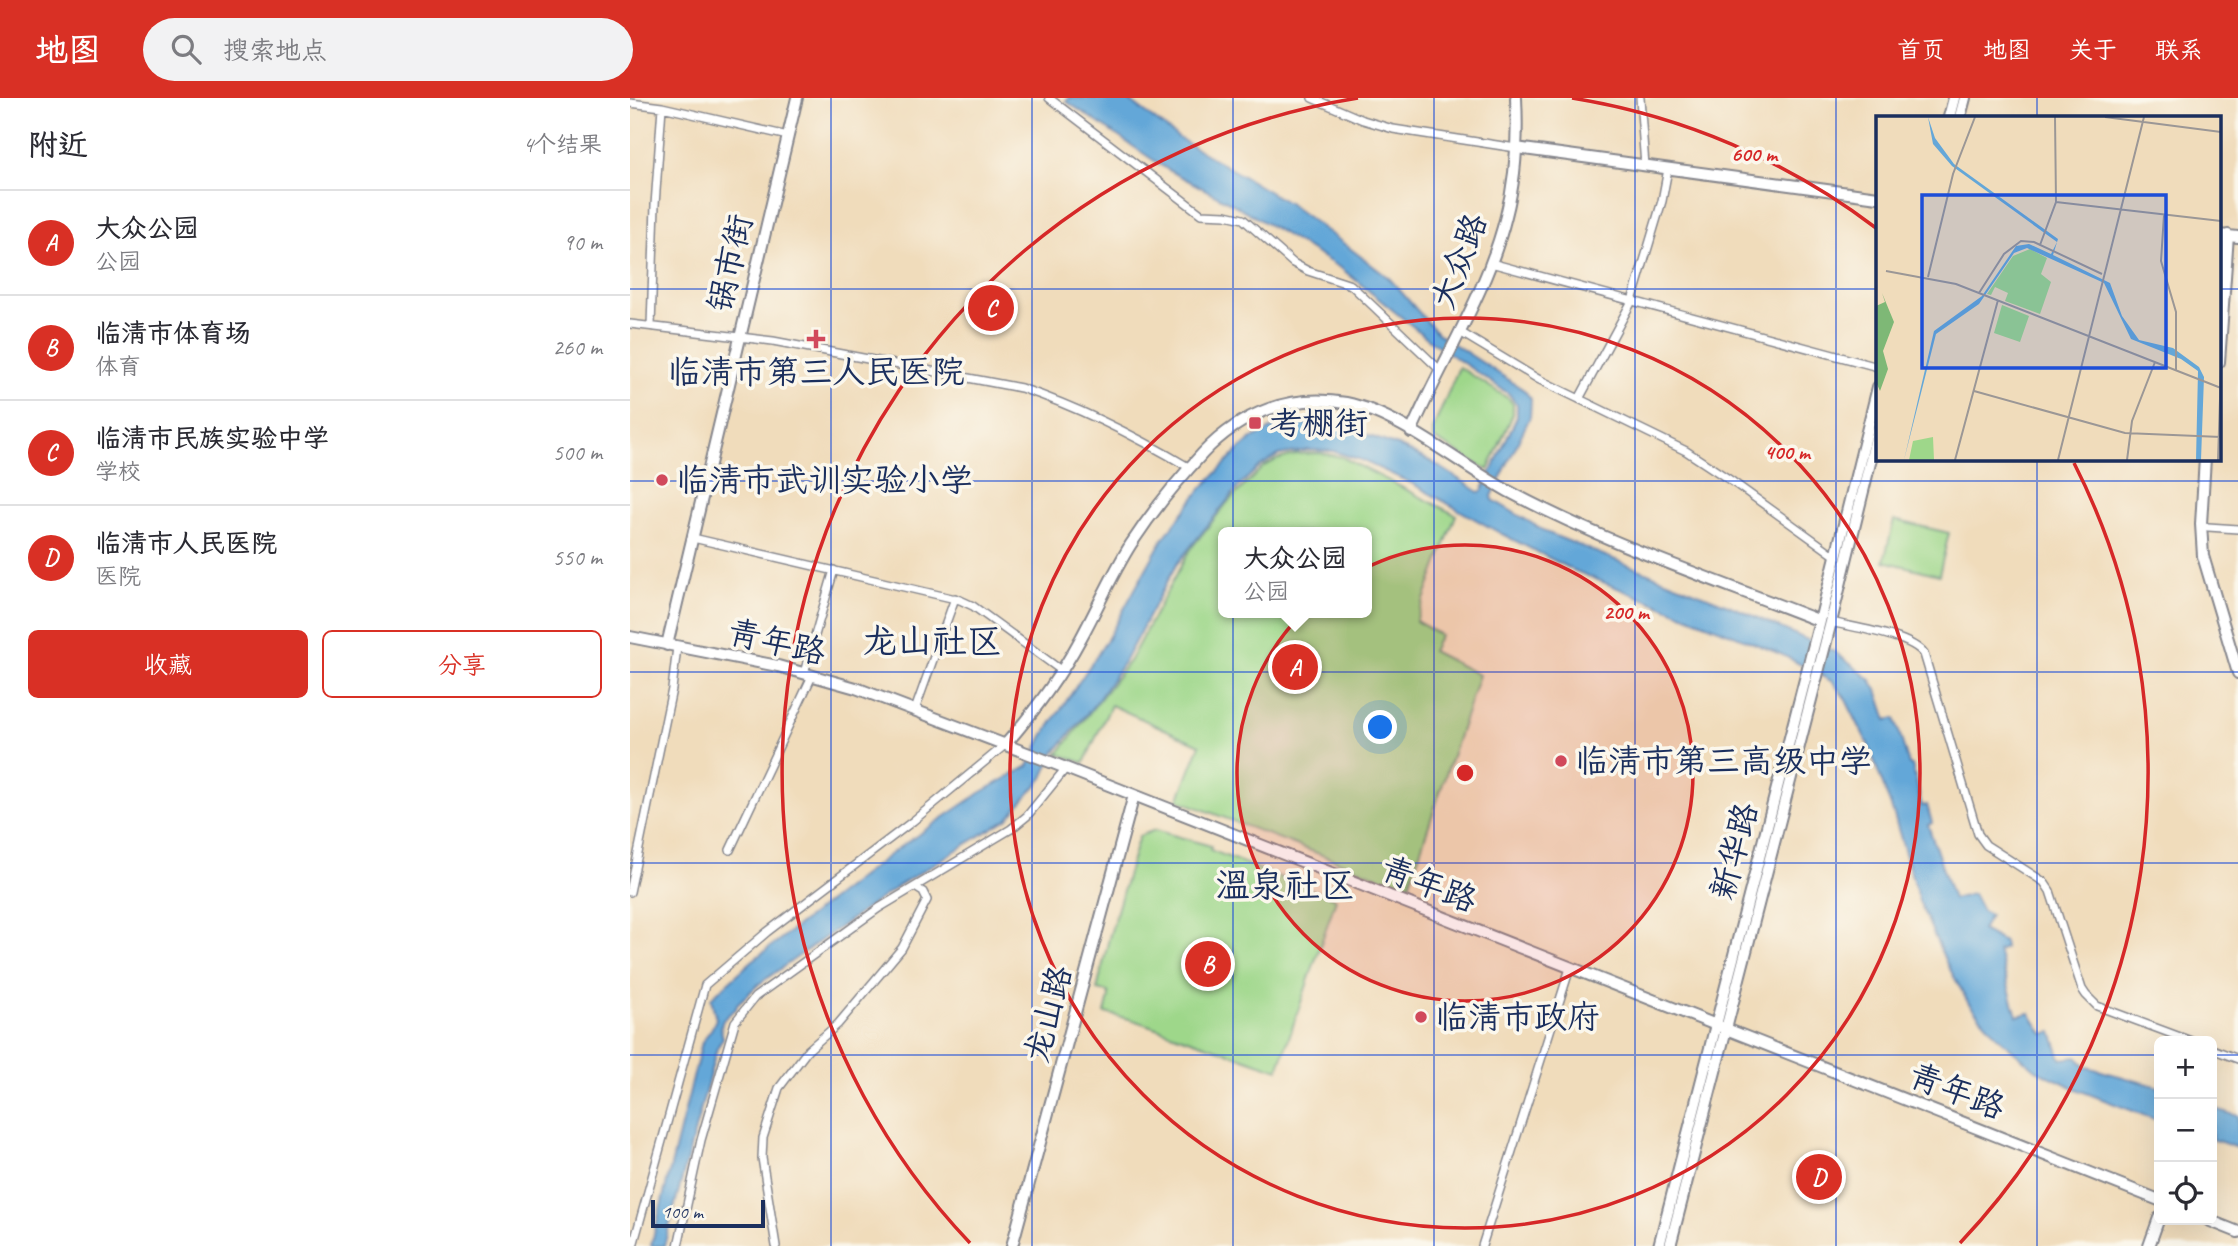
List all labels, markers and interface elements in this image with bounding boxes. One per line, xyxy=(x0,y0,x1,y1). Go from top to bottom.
search box xyxy=(143,18,633,81)
text: 地图 xyxy=(35,29,101,71)
icon: search xyxy=(167,30,205,68)
text: 搜索地点 xyxy=(223,34,327,67)
text: 首页 xyxy=(1897,35,1945,65)
text: 地图 xyxy=(1983,35,2031,65)
text: 关于 xyxy=(2069,35,2117,65)
text: 联系 xyxy=(2155,35,2203,65)
inset map xyxy=(1876,116,2220,460)
text: 附近 xyxy=(28,126,88,164)
text: 4个结果 xyxy=(523,130,602,159)
text: 600 m xyxy=(1731,141,1779,167)
street label: 大众路 xyxy=(1422,207,1496,315)
street label: 锅市街 xyxy=(698,210,762,316)
text: 大众公园 xyxy=(95,212,199,245)
text: A xyxy=(45,228,57,257)
text: 90 m xyxy=(563,228,602,257)
text: 公园 xyxy=(95,247,141,276)
pin: C xyxy=(968,282,1014,334)
text: 临清市体育场 xyxy=(95,317,251,350)
marker: 临清市第三人民医院 xyxy=(806,329,826,349)
text: B xyxy=(45,333,57,362)
text: 260 m xyxy=(553,333,602,362)
place label: 临清市第三人民医院 xyxy=(668,351,965,393)
text: 体育 xyxy=(95,352,141,381)
place label: 考棚街 xyxy=(1269,402,1368,444)
marker: 考棚街 xyxy=(1247,415,1263,431)
text: 临清市民族实验中学 xyxy=(95,422,329,455)
text: C xyxy=(46,438,56,467)
text: 500 m xyxy=(553,438,602,467)
text: 400 m xyxy=(1764,439,1812,465)
text: 学校 xyxy=(95,457,141,486)
place label: 临清市武训实验小学 xyxy=(676,459,973,501)
marker: 临清市武训实验小学 xyxy=(654,472,670,488)
text: 临清市人民医院 xyxy=(95,527,277,560)
popup xyxy=(1218,527,1372,618)
text: 大众公园 xyxy=(1243,542,1347,575)
text: D xyxy=(44,543,58,572)
text: 550 m xyxy=(553,543,602,572)
text: 医院 xyxy=(95,562,141,591)
text: 公园 xyxy=(1243,577,1289,606)
text: 200 m xyxy=(1603,599,1651,625)
street label: 青年路 xyxy=(724,610,830,674)
district label: 龙山社区 xyxy=(862,619,1002,664)
button: 收藏 xyxy=(28,630,308,698)
button: 分享 xyxy=(322,630,602,698)
pin: A xyxy=(1272,641,1318,693)
your location xyxy=(1363,710,1397,744)
place label: 临清市第三高级中学 xyxy=(1575,740,1872,782)
marker: 临清市第三高级中学 xyxy=(1553,753,1569,769)
centre of rings xyxy=(1453,761,1477,785)
street label: 新华路 xyxy=(1701,798,1767,904)
street label: 青年路 xyxy=(1375,847,1483,921)
district label: 温泉社区 xyxy=(1215,863,1355,908)
pin: B xyxy=(1185,938,1231,990)
street label: 龙山路 xyxy=(1015,961,1081,1067)
place label: 临清市政府 xyxy=(1435,996,1600,1038)
marker: 临清市政府 xyxy=(1413,1009,1429,1025)
map controls xyxy=(2154,1036,2217,1225)
button: + xyxy=(2154,1036,2217,1099)
street label: 青年路 xyxy=(1903,1054,2011,1128)
button: − xyxy=(2154,1099,2217,1162)
pin: D xyxy=(1796,1151,1842,1203)
button: locate xyxy=(2154,1162,2217,1225)
scale bar xyxy=(651,1197,765,1229)
text: 100 m xyxy=(662,1200,703,1224)

